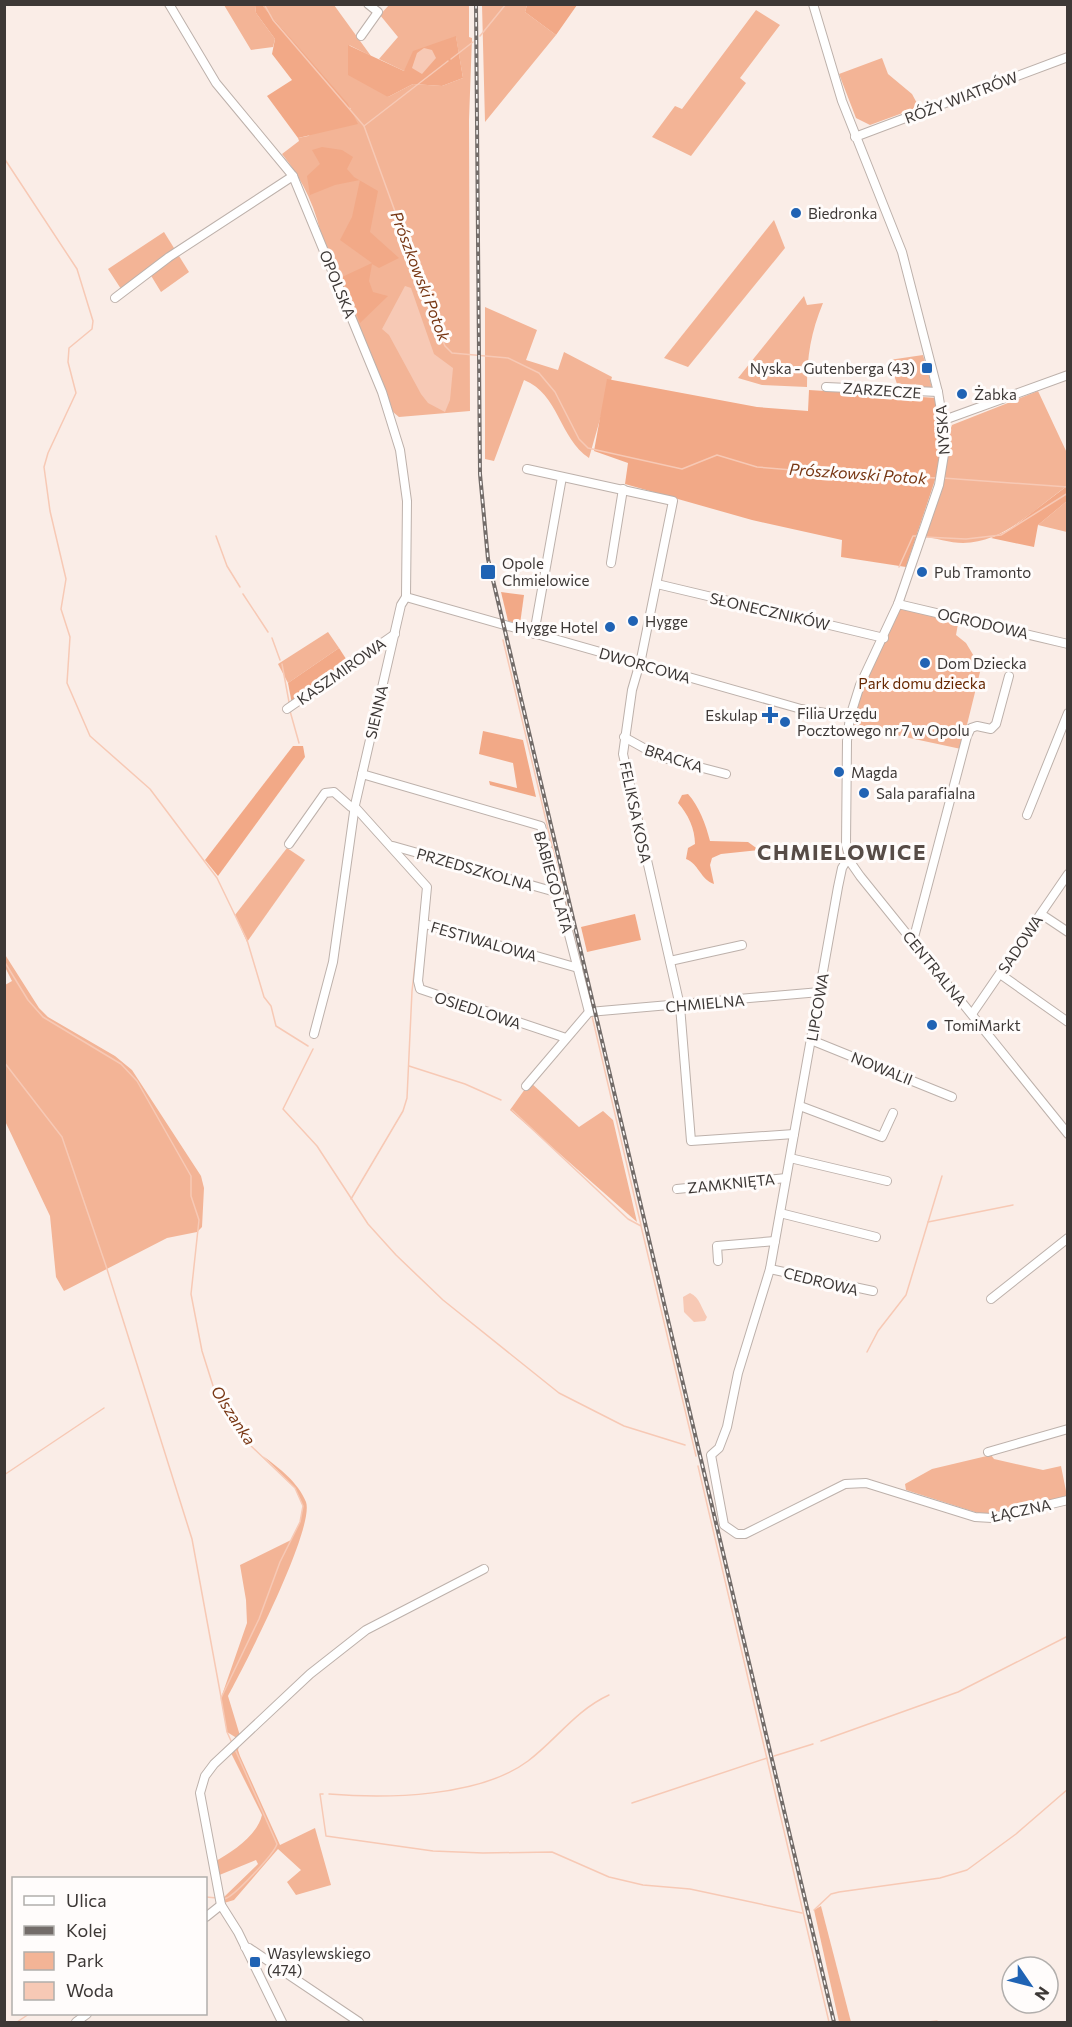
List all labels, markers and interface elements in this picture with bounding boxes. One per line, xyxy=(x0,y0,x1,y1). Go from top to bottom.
street label: RÓŻY WIATRÓW xyxy=(902,66,1020,127)
place label: Biedronka xyxy=(808,204,877,222)
marker: Biedronka xyxy=(789,206,803,220)
water label: Prószkowski Potok xyxy=(387,208,455,344)
street label: OPOLSKA xyxy=(316,247,360,321)
place label: Nyska - Gutenberga (43) xyxy=(750,359,915,377)
marker: Nyska - Gutenberga (43) xyxy=(920,361,934,375)
street label: ZARZECZE xyxy=(842,378,922,402)
place label: Żabka xyxy=(974,385,1017,403)
marker: Żabka xyxy=(955,387,969,401)
street label: NYSKA xyxy=(931,404,953,456)
water label: Prószkowski Potok xyxy=(789,459,928,487)
place label: Opole Chmielowice xyxy=(502,554,590,589)
marker: Opole Chmielowice xyxy=(479,563,497,581)
place label: Pub Tramonto xyxy=(934,563,1031,581)
marker: Pub Tramonto xyxy=(915,565,929,579)
street label: SŁONECZNIKÓW xyxy=(708,587,832,634)
street label: OGRODOWA xyxy=(936,604,1030,642)
place label: Hygge xyxy=(645,612,688,630)
marker: Hygge xyxy=(626,614,640,628)
place label: Hygge Hotel xyxy=(514,618,598,636)
marker: Hygge Hotel xyxy=(603,620,617,634)
street label: KASZMIROWA xyxy=(293,634,389,708)
street label: DWORCOWA xyxy=(597,643,693,687)
place label: Dom Dziecka xyxy=(937,654,1027,672)
marker: Dom Dziecka xyxy=(918,656,932,670)
park label: Park domu dziecka xyxy=(858,674,986,692)
street label: SIENNA xyxy=(361,683,391,741)
place label: Filia Urzędu Pocztowego nr 7 w Opolu xyxy=(797,704,970,739)
place label: Eskulap xyxy=(705,706,758,724)
marker: Eskulap xyxy=(763,708,777,722)
marker: Filia Urzędu Pocztowego nr 7 w Opolu xyxy=(778,715,792,729)
street label: BRACKA xyxy=(643,740,705,776)
street label: FELIKSA KOSA xyxy=(616,760,656,864)
place label: Magda xyxy=(851,763,898,781)
marker: Magda xyxy=(832,765,846,779)
place label: Sala parafialna xyxy=(876,784,975,802)
marker: Sala parafialna xyxy=(857,786,871,800)
street label: BABIEGO LATA xyxy=(531,829,577,935)
district label: CHMIELOWICE xyxy=(757,839,927,864)
street label: PRZEDSZKOLNA xyxy=(415,844,535,894)
street label: SADOWA xyxy=(994,911,1046,977)
street label: FESTIWALOWA xyxy=(429,917,539,965)
street label: CENTRALNA xyxy=(899,927,971,1009)
street label: LIPCOWA xyxy=(802,971,832,1043)
street label: OSIEDLOWA xyxy=(432,988,524,1032)
street label: CHMIELNA xyxy=(665,991,745,1015)
place label: TomiMarkt xyxy=(944,1016,1021,1034)
marker: TomiMarkt xyxy=(925,1018,939,1032)
street label: NOWALII xyxy=(849,1048,915,1088)
street label: ZAMKNIĘTA xyxy=(686,1169,776,1197)
street label: CEDROWA xyxy=(782,1263,860,1299)
water label: Olszanka xyxy=(208,1382,260,1448)
street label: ŁĄCZNA xyxy=(989,1495,1053,1525)
legend xyxy=(12,1877,207,2015)
text: Ulica xyxy=(66,1889,107,1911)
text: Kolej xyxy=(66,1919,107,1941)
place label: Wasylewskiego (474) xyxy=(267,1944,371,1979)
text: Park xyxy=(66,1949,104,1971)
marker: Wasylewskiego (474) xyxy=(248,1955,262,1969)
north arrow xyxy=(1000,1955,1060,2015)
text: Woda xyxy=(66,1979,114,2001)
text: N xyxy=(1031,1984,1054,2004)

